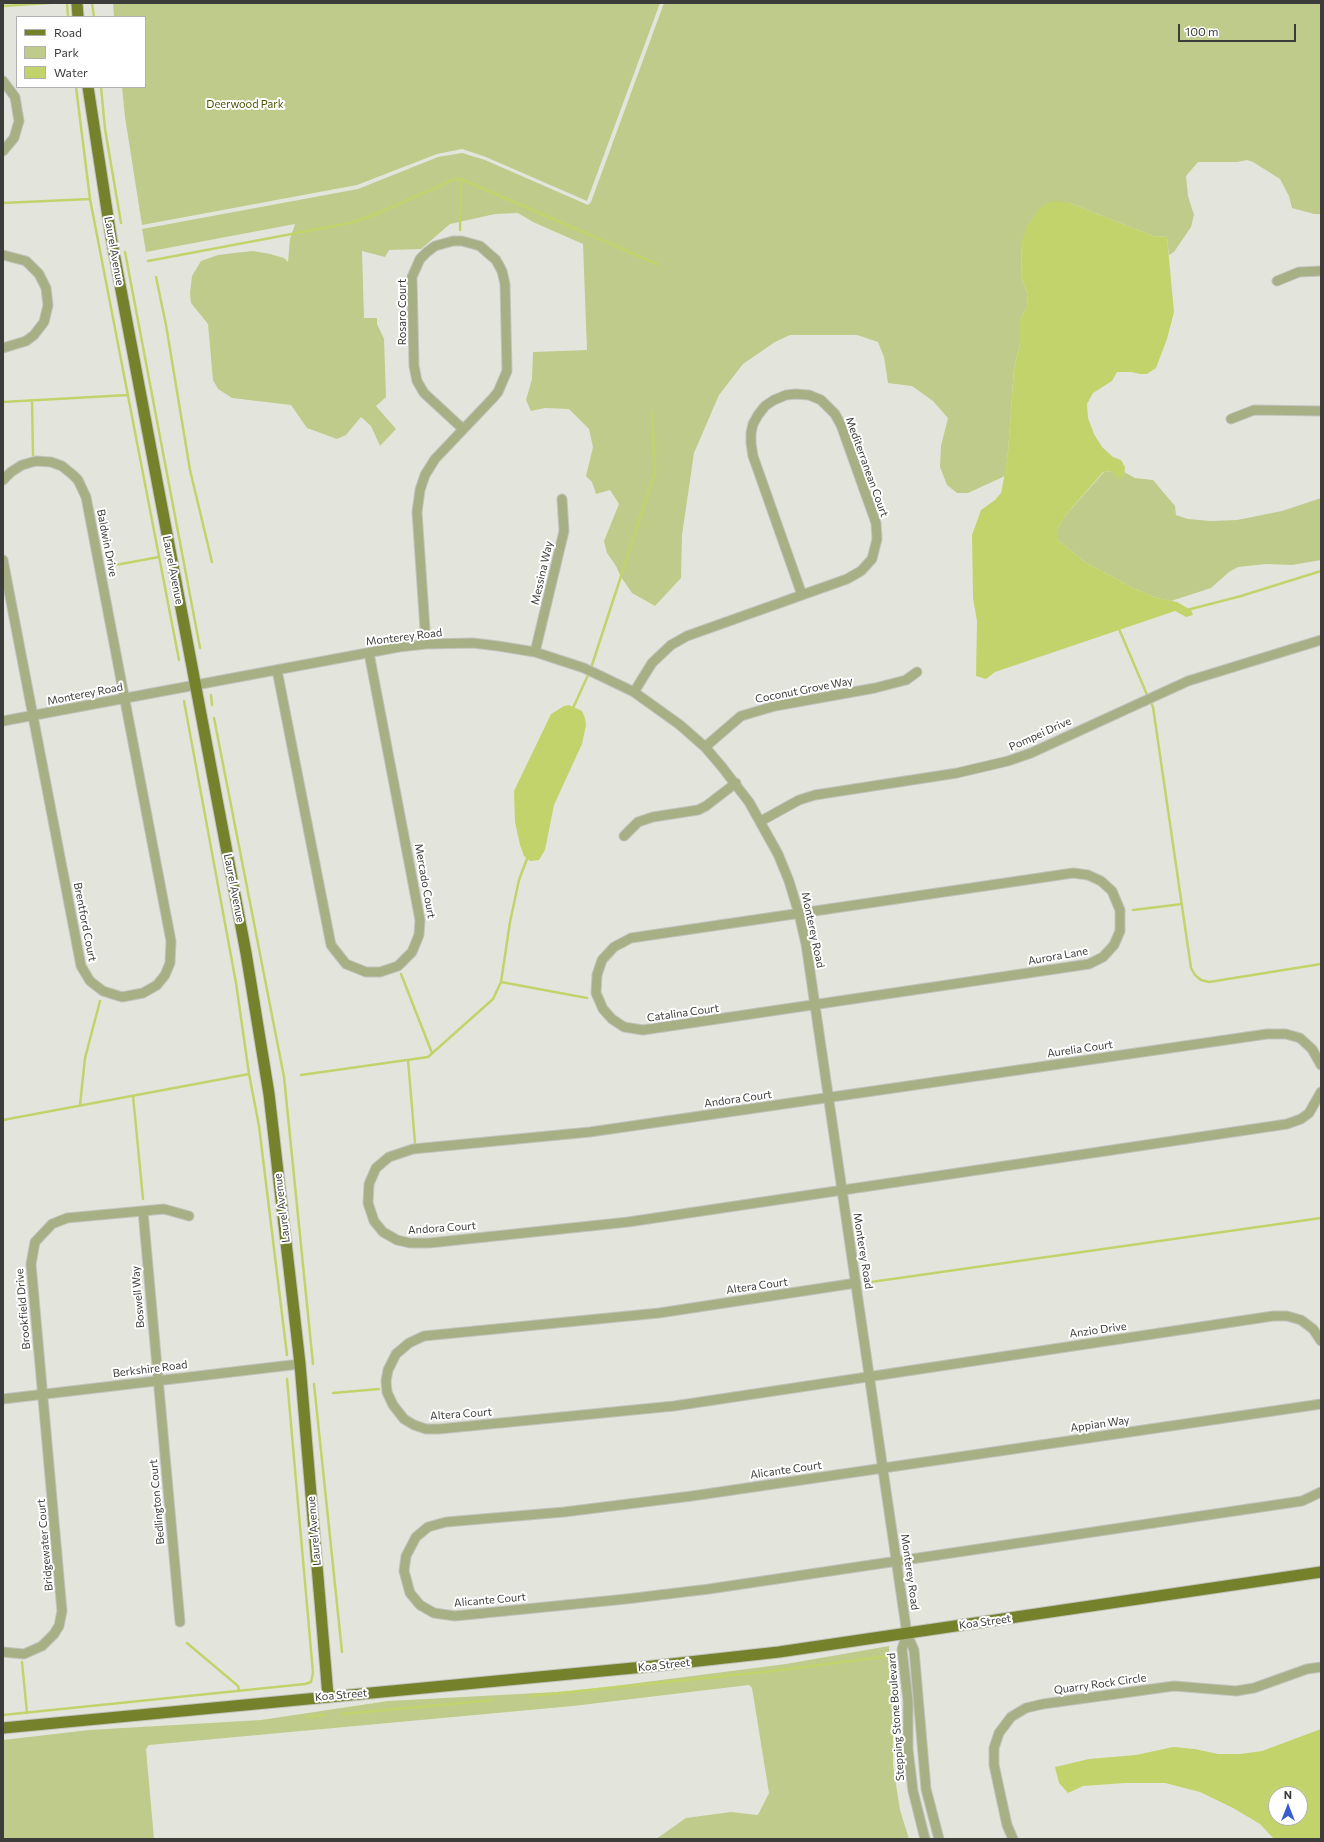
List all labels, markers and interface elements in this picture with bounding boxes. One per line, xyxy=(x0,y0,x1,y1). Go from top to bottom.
legend xyxy=(16,16,146,88)
scale bar xyxy=(1180,16,1298,42)
text: 100 m xyxy=(1185,24,1219,38)
text: Road xyxy=(54,25,82,39)
text: Park xyxy=(54,45,79,59)
text: Water xyxy=(54,65,88,79)
park label: Deerwood Park xyxy=(206,97,284,111)
street label: Laurel Avenue xyxy=(101,215,127,287)
street label: Rosaro Court xyxy=(395,279,409,345)
street label: Mediterranean Court xyxy=(843,415,891,519)
street label: Baldwin Drive xyxy=(94,508,120,578)
street label: Laurel Avenue xyxy=(160,534,186,606)
street label: Messina Way xyxy=(528,540,556,606)
street label: Monterey Road xyxy=(365,626,443,648)
street label: Coconut Grove Way xyxy=(754,674,854,706)
street label: Monterey Road xyxy=(46,680,124,708)
street label: Pompei Drive xyxy=(1007,714,1073,754)
street label: Mercado Court xyxy=(412,842,438,920)
street label: Laurel Avenue xyxy=(221,852,247,924)
street label: Brentford Court xyxy=(71,881,99,963)
street label: Monterey Road xyxy=(799,891,827,969)
street label: Aurora Lane xyxy=(1027,944,1089,968)
street label: Catalina Court xyxy=(646,1001,720,1025)
street label: Aurelia Court xyxy=(1046,1038,1114,1060)
street label: Andora Court xyxy=(703,1088,773,1110)
street label: Laurel Avenue xyxy=(271,1173,293,1243)
street label: Monterey Road xyxy=(850,1212,876,1290)
street label: Andora Court xyxy=(408,1219,476,1237)
street label: Boswell Way xyxy=(129,1265,147,1329)
street label: Brookfield Drive xyxy=(13,1268,33,1350)
street label: Altera Court xyxy=(725,1275,789,1297)
street label: Anzio Drive xyxy=(1069,1319,1127,1341)
street label: Berkshire Road xyxy=(112,1358,188,1380)
street label: Altera Court xyxy=(430,1405,492,1423)
street label: Appian Way xyxy=(1070,1413,1130,1435)
street label: Alicante Court xyxy=(749,1458,823,1482)
street label: Bedlington Court xyxy=(147,1459,167,1545)
street label: Laurel Avenue xyxy=(304,1496,324,1566)
street label: Bridgewater Court xyxy=(34,1498,56,1592)
street label: Monterey Road xyxy=(898,1533,922,1611)
street label: Alicante Court xyxy=(453,1590,527,1610)
street label: Koa Street xyxy=(958,1612,1012,1632)
street label: Stepping Stone Boulevard xyxy=(885,1652,907,1782)
street label: Koa Street xyxy=(637,1656,691,1674)
street label: Quarry Rock Circle xyxy=(1053,1671,1147,1697)
street label: Koa Street xyxy=(314,1686,368,1704)
north arrow xyxy=(1268,1786,1308,1826)
text: N xyxy=(1284,1788,1292,1801)

